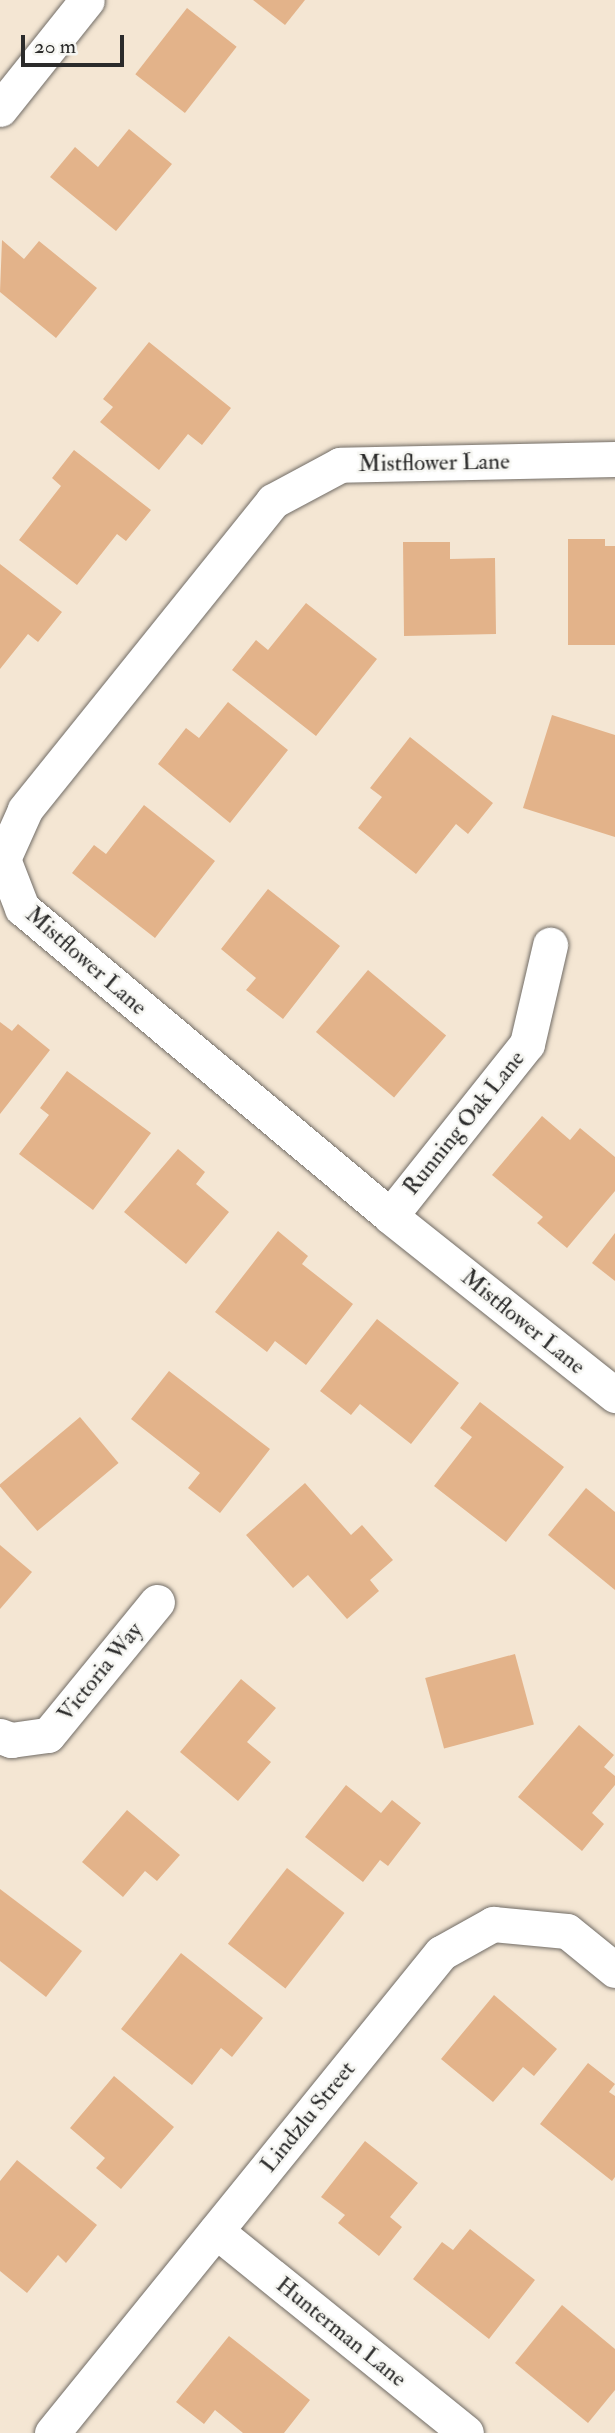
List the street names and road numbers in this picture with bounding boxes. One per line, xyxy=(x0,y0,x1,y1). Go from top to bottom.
street label: Mistflower Lane xyxy=(358,448,510,478)
street label: Mistflower Lane xyxy=(20,901,152,1021)
street label: Running Oak Lane xyxy=(397,1045,531,1201)
street label: Mistflower Lane xyxy=(456,1264,590,1380)
street label: Victoria Way xyxy=(52,1617,148,1727)
street label: Lindzlu Street xyxy=(255,2056,361,2178)
street label: Hunterman Lane xyxy=(270,2271,412,2393)

